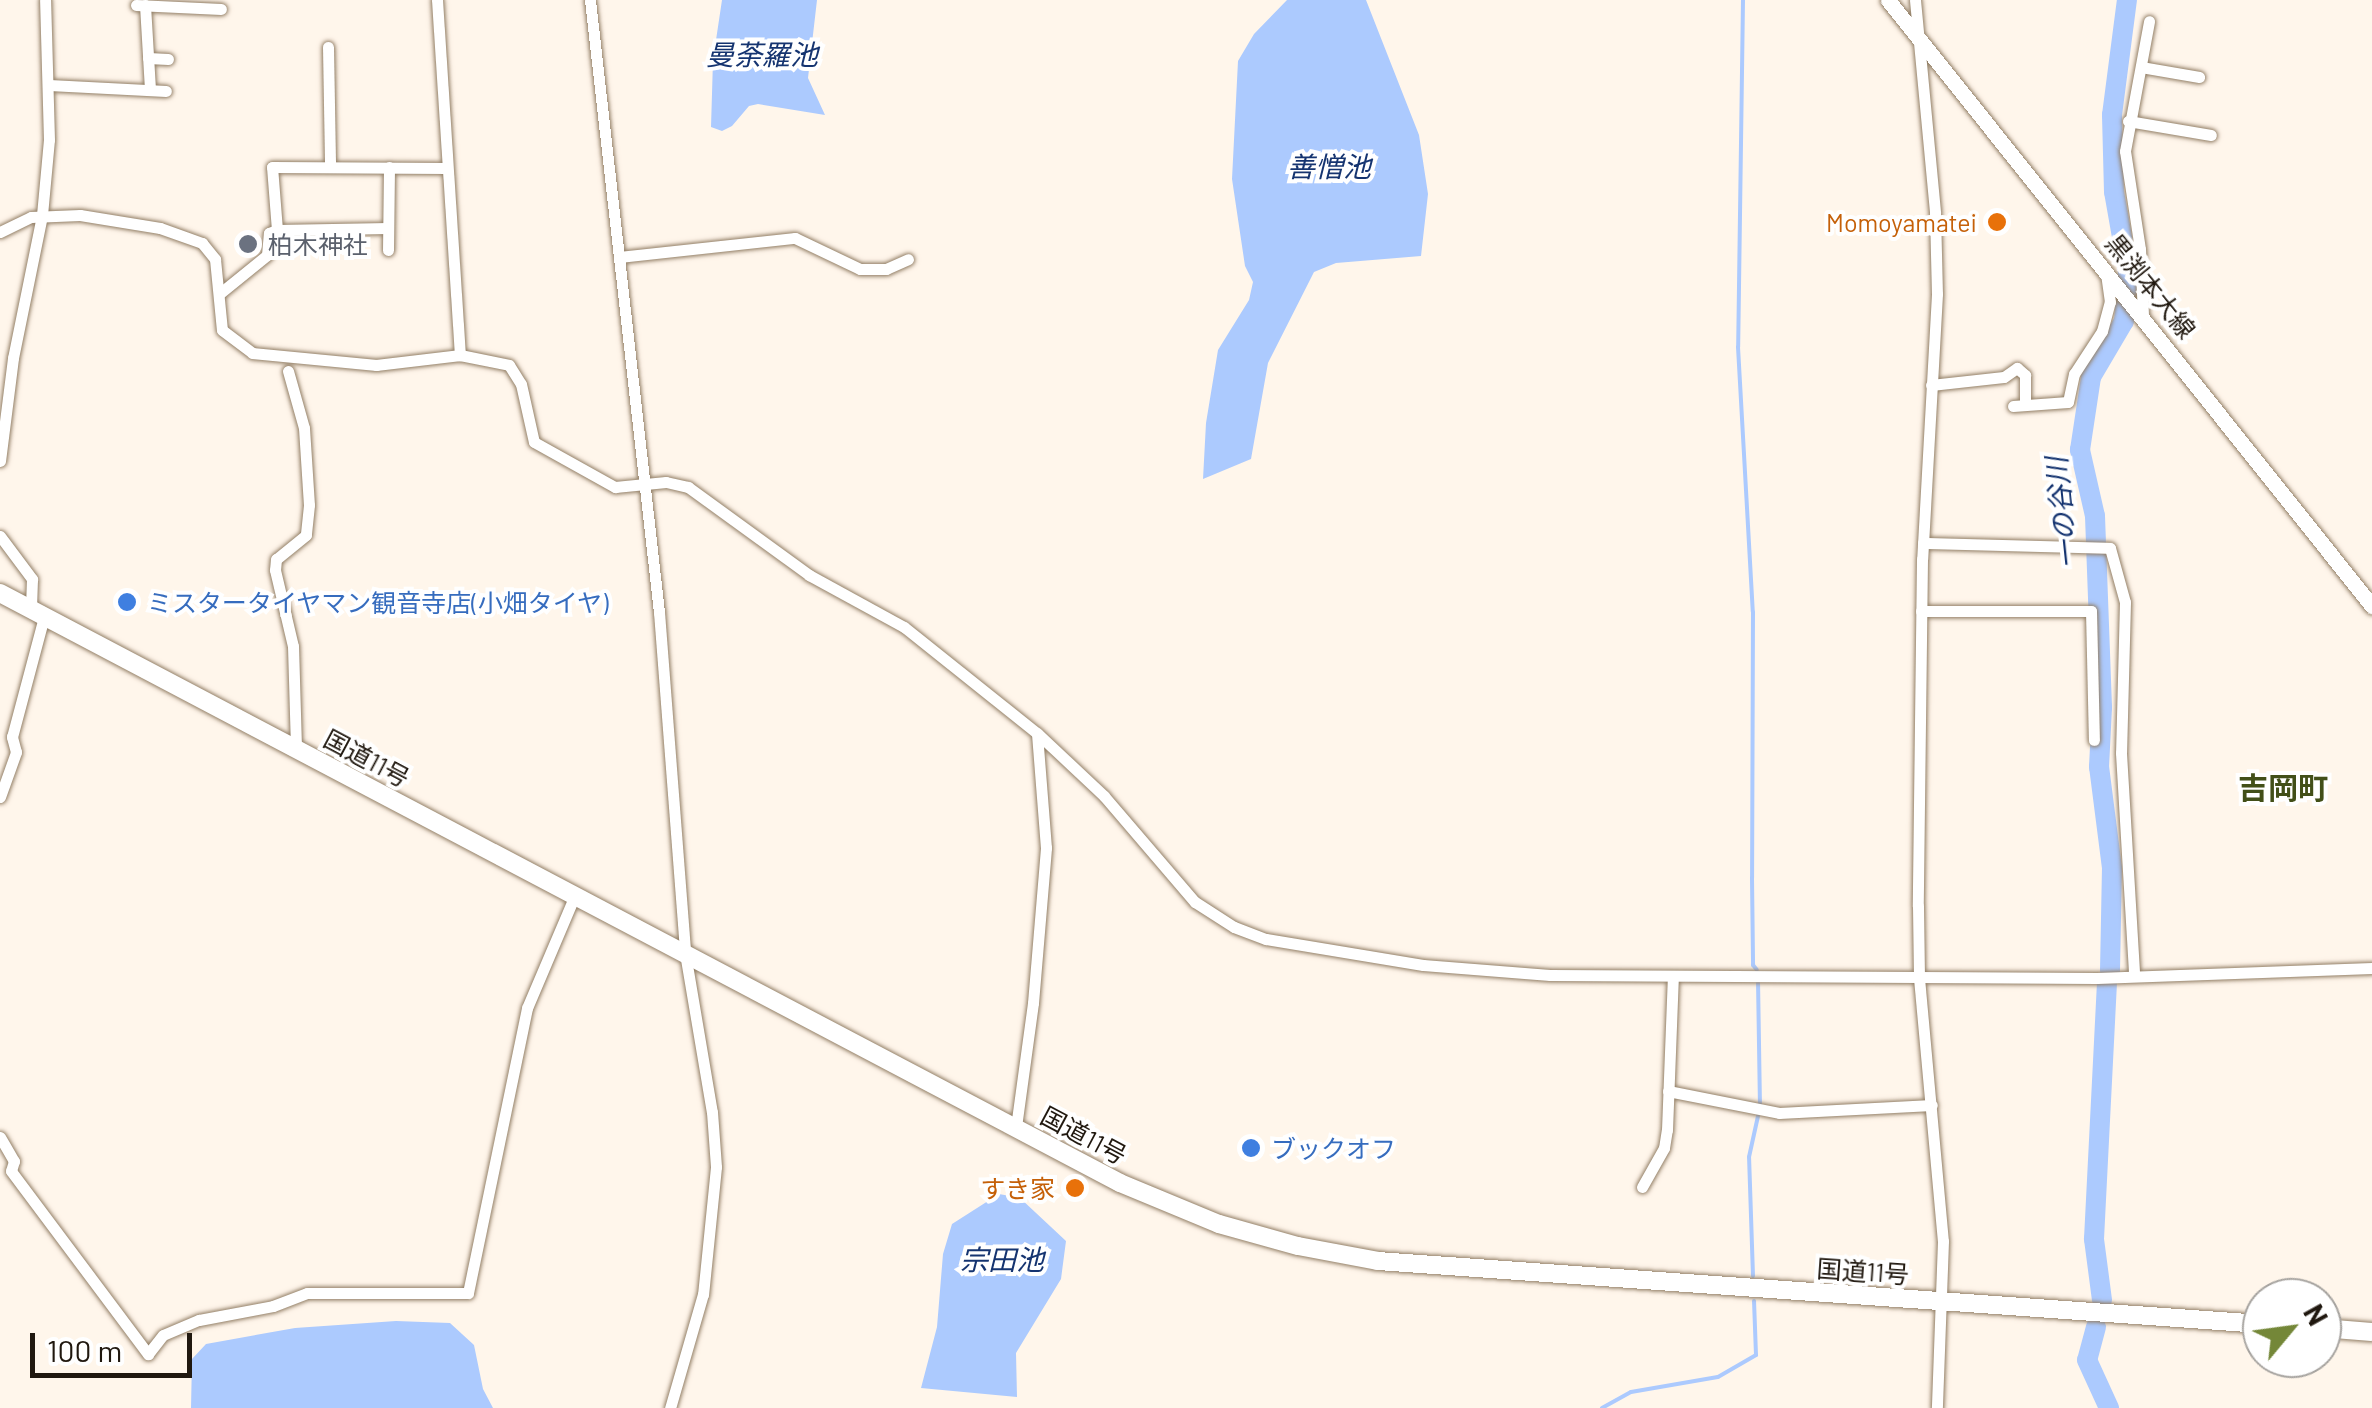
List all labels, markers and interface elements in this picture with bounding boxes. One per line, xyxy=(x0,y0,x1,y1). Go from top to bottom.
water label: 曼荼羅池 xyxy=(706,37,818,71)
water label: 善憎池 xyxy=(1287,149,1371,183)
place label: Momoyamatei xyxy=(1826,207,1977,237)
marker: Momoyamatei xyxy=(1986,211,2008,233)
street label: 黒渕本大線 xyxy=(2100,228,2202,344)
place label: 柏木神社 xyxy=(268,229,368,259)
marker: 柏木神社 xyxy=(237,233,259,255)
water label: 一の谷川 xyxy=(2038,456,2084,570)
place label: ミスタータイヤマン観音寺店(小畑タイヤ) xyxy=(147,587,610,617)
marker: ミスタータイヤマン観音寺店(小畑タイヤ) xyxy=(116,591,138,613)
street label: 国道11号 xyxy=(319,723,415,793)
district label: 吉岡町 xyxy=(2238,769,2328,805)
street label: 国道11号 xyxy=(1036,1100,1132,1170)
place label: ブックオフ xyxy=(1271,1133,1396,1163)
marker: ブックオフ xyxy=(1240,1137,1262,1159)
place label: すき家 xyxy=(980,1173,1055,1203)
marker: すき家 xyxy=(1064,1177,1086,1199)
water label: 宗田池 xyxy=(960,1242,1044,1276)
street label: 国道11号 xyxy=(1816,1253,1910,1289)
north arrow xyxy=(2242,1278,2342,1378)
text: N xyxy=(2297,1298,2336,1331)
scale bar xyxy=(35,1313,198,1375)
text: 100 m xyxy=(47,1332,122,1368)

